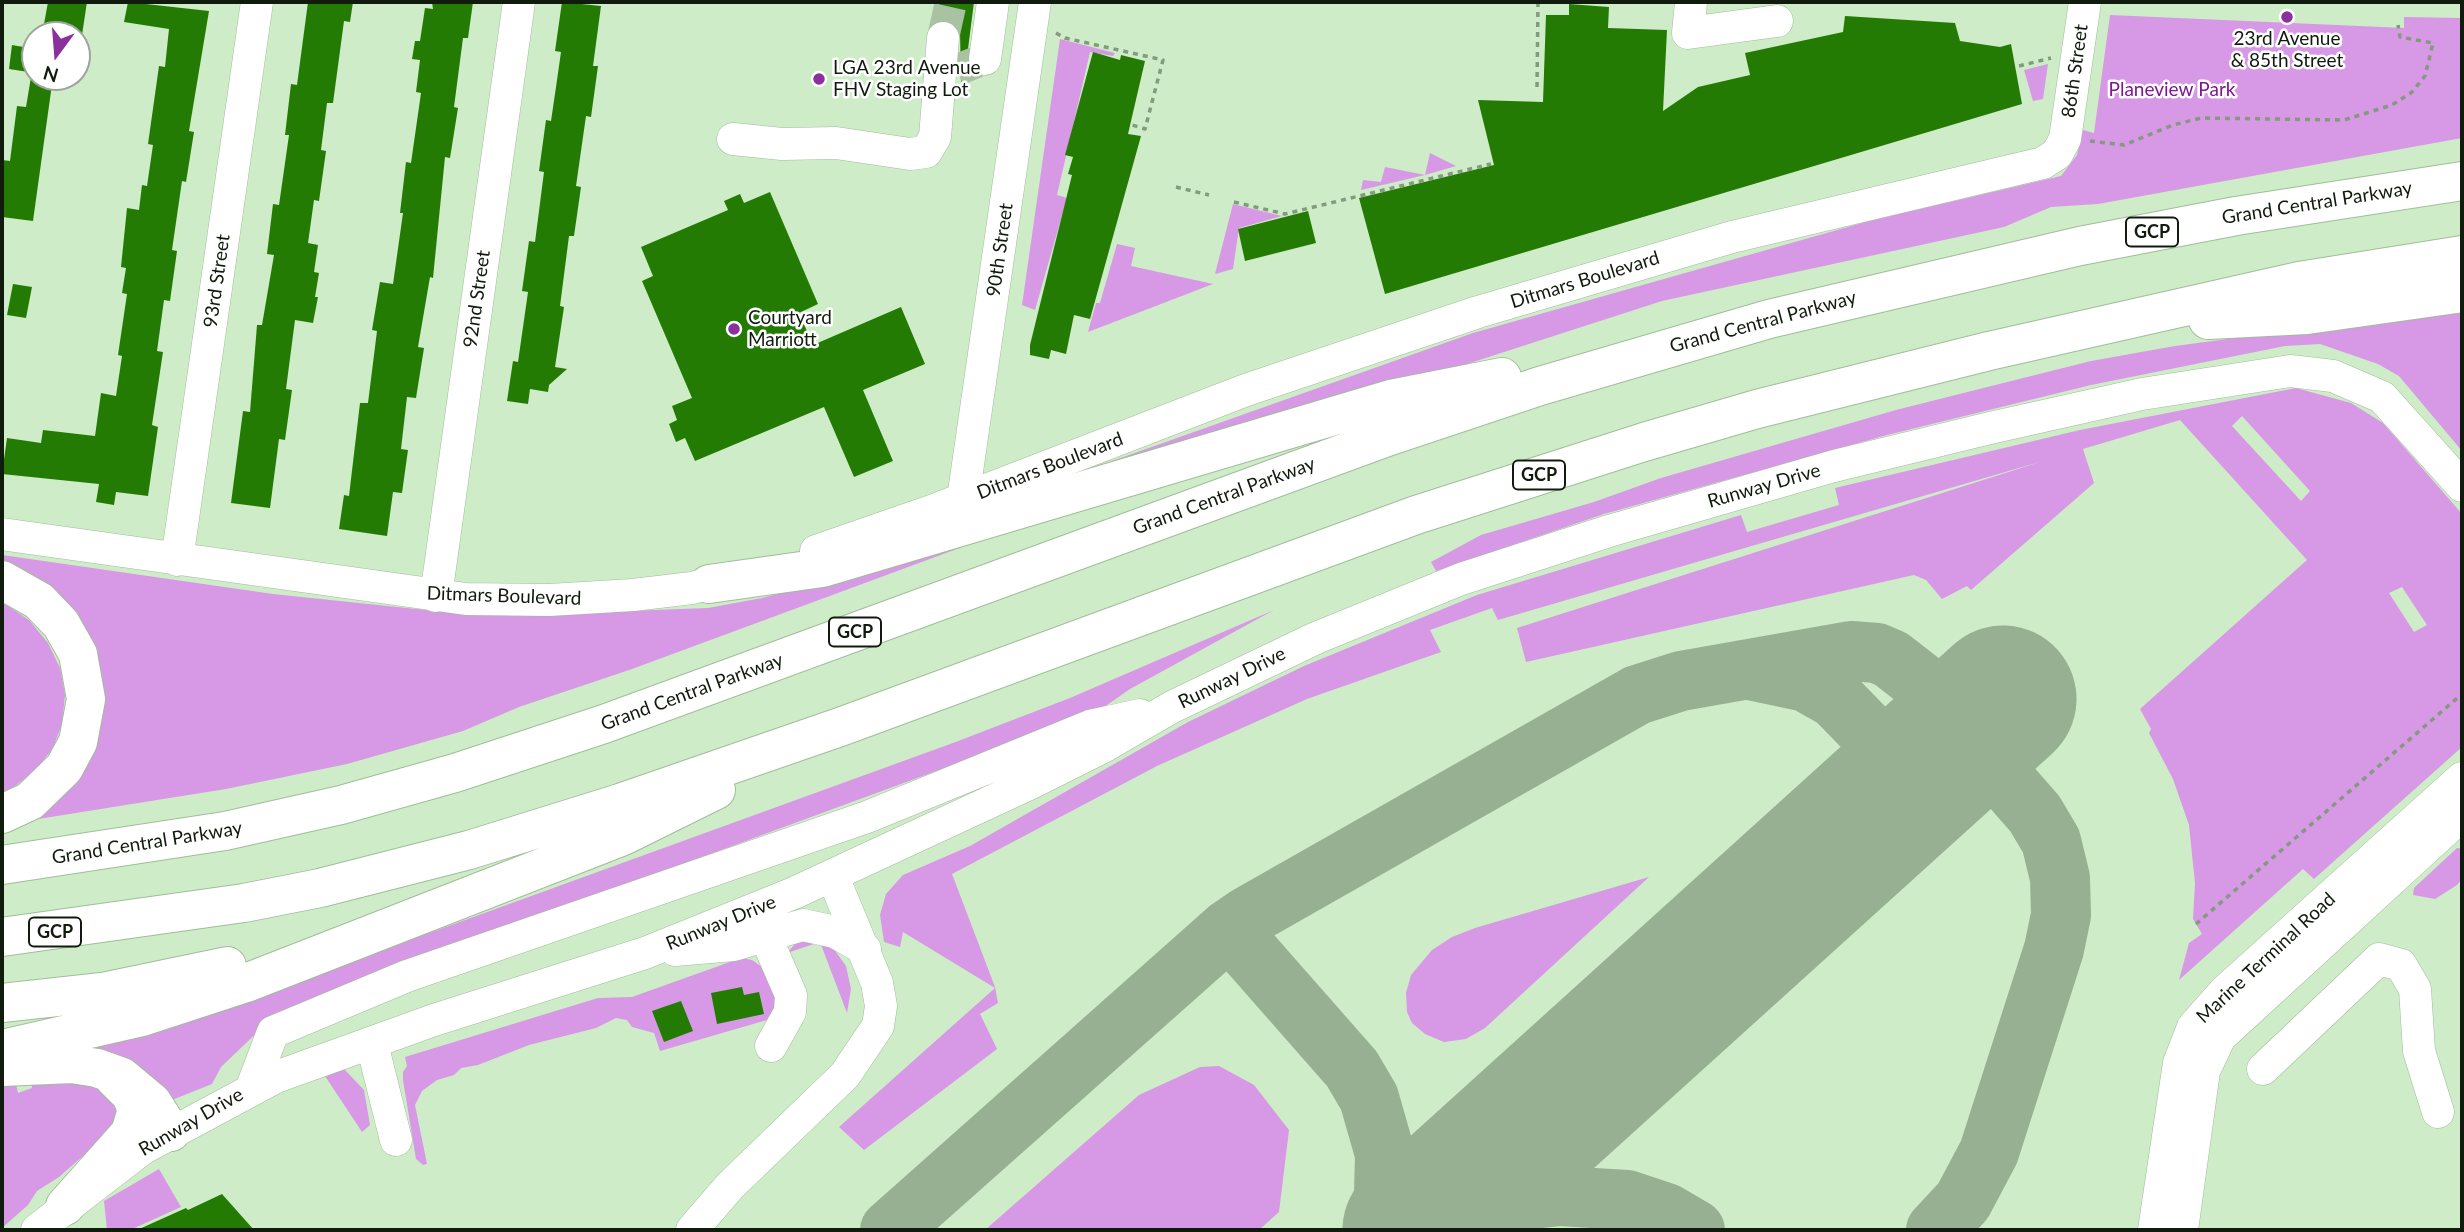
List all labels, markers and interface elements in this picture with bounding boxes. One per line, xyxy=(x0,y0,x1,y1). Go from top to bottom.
marker: 23rd Avenue & 85th Street xyxy=(2279,9,2295,25)
north arrow xyxy=(21,21,91,91)
street label: 86th Street xyxy=(2057,23,2093,119)
place label: 23rd Avenue & 85th Street xyxy=(2231,28,2343,72)
place label: LGA 23rd Avenue FHV Staging Lot xyxy=(833,57,981,101)
text: N xyxy=(40,62,61,88)
marker: LGA 23rd Avenue FHV Staging Lot xyxy=(811,71,827,87)
park label: Planeview Park xyxy=(2109,79,2235,101)
street label: Grand Central Parkway xyxy=(2220,177,2414,229)
street label: 90th Street xyxy=(982,202,1018,298)
road number: GCP xyxy=(2126,218,2178,246)
street label: 93rd Street xyxy=(199,233,235,329)
street label: Ditmars Boulevard xyxy=(1508,246,1662,314)
street label: 92nd Street xyxy=(459,249,495,349)
street label: Grand Central Parkway xyxy=(1667,286,1859,358)
place label: Courtyard Marriott xyxy=(748,307,832,351)
marker: Courtyard Marriott xyxy=(726,321,742,337)
street label: Ditmars Boulevard xyxy=(974,428,1126,504)
street label: Grand Central Parkway xyxy=(1130,452,1318,540)
street label: Runway Drive xyxy=(1705,459,1823,513)
road number: GCP xyxy=(1513,461,1565,490)
street label: Ditmars Boulevard xyxy=(426,582,582,610)
road number: GCP xyxy=(829,618,881,646)
street label: Runway Drive xyxy=(1175,642,1289,714)
street label: Grand Central Parkway xyxy=(598,648,786,736)
street label: Grand Central Parkway xyxy=(50,817,244,869)
street label: Marine Terminal Road xyxy=(2192,888,2340,1028)
street label: Runway Drive xyxy=(663,891,779,955)
road number: GCP xyxy=(29,917,81,946)
street label: Runway Drive xyxy=(135,1083,247,1161)

